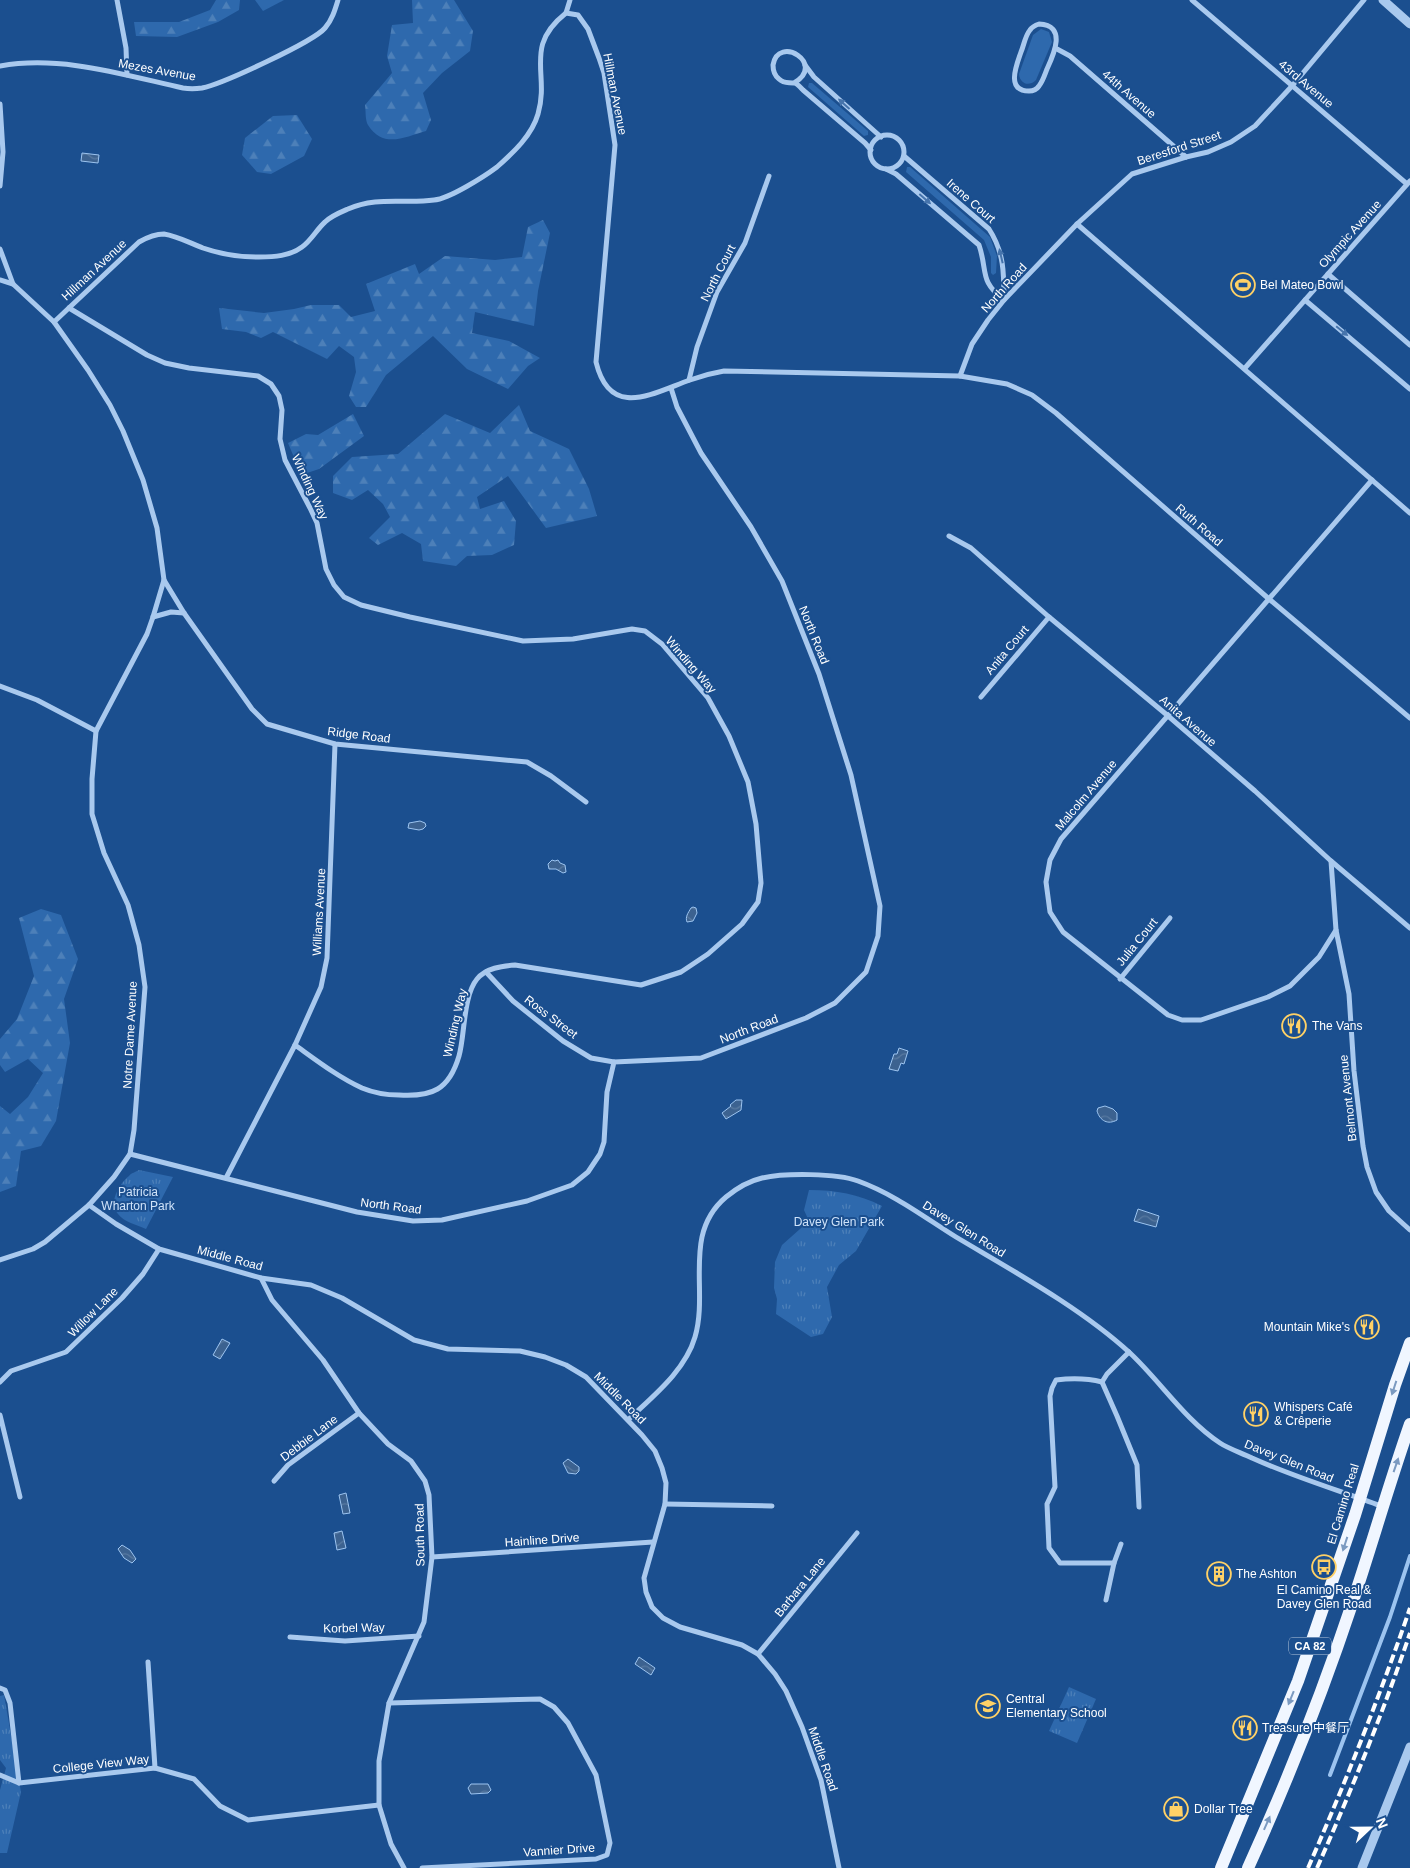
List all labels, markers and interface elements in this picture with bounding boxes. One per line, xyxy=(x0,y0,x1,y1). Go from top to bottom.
street label: Hillman Avenue xyxy=(600,52,630,136)
street label: Mezes Avenue xyxy=(117,56,197,84)
street label: 43rd Avenue xyxy=(1276,57,1336,111)
street label: 44th Avenue xyxy=(1099,67,1159,121)
one-way arrow xyxy=(838,99,851,110)
street label: Beresford Street xyxy=(1135,128,1223,168)
street label: Irene Court xyxy=(944,176,999,226)
one-way arrow xyxy=(918,193,931,204)
street label: Olympic Avenue xyxy=(1316,197,1384,271)
street label: Hillman Avenue xyxy=(59,236,129,303)
street label: North Court xyxy=(698,242,739,304)
one-way arrow xyxy=(997,248,1005,263)
street label: North Road xyxy=(978,261,1030,315)
sports icon: Bel Mateo Bowl xyxy=(1230,272,1256,298)
place label: Bel Mateo Bowl xyxy=(1260,278,1343,292)
one-way arrow xyxy=(1335,326,1348,337)
street label: Winding Way xyxy=(289,452,331,522)
street label: Ruth Road xyxy=(1173,501,1225,549)
street label: North Road xyxy=(796,604,832,666)
street label: Anita Court xyxy=(982,622,1032,677)
street label: Winding Way xyxy=(663,634,719,696)
street label: Anita Avenue xyxy=(1157,693,1219,750)
street label: Ridge Road xyxy=(327,724,391,746)
street label: Malcolm Avenue xyxy=(1052,757,1120,833)
street label: Williams Avenue xyxy=(310,867,328,956)
street label: Julia Court xyxy=(1114,915,1161,969)
street label: Notre Dame Avenue xyxy=(120,980,140,1089)
street label: Winding Way xyxy=(440,987,470,1059)
street label: Ross Street xyxy=(522,993,581,1042)
street label: North Road xyxy=(718,1011,780,1047)
restaurant icon: The Vans xyxy=(1281,1013,1307,1039)
place label: The Vans xyxy=(1312,1019,1362,1033)
street label: Belmont Avenue xyxy=(1336,1054,1360,1142)
park label: Patricia Wharton Park xyxy=(101,1185,176,1213)
street label: North Road xyxy=(360,1195,422,1217)
street label: Davey Glen Road xyxy=(920,1198,1008,1260)
park label: Davey Glen Park xyxy=(794,1215,885,1229)
street label: Middle Road xyxy=(196,1243,264,1273)
street label: Willow Lane xyxy=(65,1284,121,1340)
restaurant icon: Mountain Mike's xyxy=(1354,1314,1380,1340)
place label: Mountain Mike's xyxy=(1264,1320,1350,1334)
street label: Middle Road xyxy=(591,1369,649,1427)
one-way arrow xyxy=(1389,1381,1397,1396)
place label: Whispers Café & Crêperie xyxy=(1274,1400,1353,1428)
restaurant icon: Whispers Café & Crêperie xyxy=(1243,1401,1269,1427)
street label: Debbie Lane xyxy=(278,1412,341,1464)
street label: Davey Glen Road xyxy=(1242,1437,1336,1485)
one-way arrow xyxy=(1392,1457,1400,1472)
street label: El Camino Real xyxy=(1324,1462,1362,1546)
street label: South Road xyxy=(412,1503,428,1567)
street label: Hainline Drive xyxy=(504,1530,580,1550)
one-way arrow xyxy=(1340,1537,1348,1552)
street label: Barbara Lane xyxy=(772,1554,829,1620)
bus stop icon: El Camino Real & Davey Glen Road xyxy=(1311,1554,1337,1580)
building icon: The Ashton xyxy=(1206,1561,1232,1587)
place label: The Ashton xyxy=(1236,1567,1297,1581)
place label: El Camino Real & Davey Glen Road xyxy=(1277,1583,1371,1611)
street label: Korbel Way xyxy=(323,1620,385,1636)
road number: CA 82 xyxy=(1289,1638,1331,1654)
one-way arrow xyxy=(1287,1691,1295,1706)
place label: Central Elementary School xyxy=(1006,1692,1107,1720)
school or university icon: Central Elementary School xyxy=(975,1693,1001,1719)
restaurant icon: Treasure 中餐厅 xyxy=(1232,1715,1258,1741)
place label: Treasure 中餐厅 xyxy=(1262,1721,1349,1735)
street label: Middle Road xyxy=(805,1725,841,1793)
street label: College View Way xyxy=(52,1752,150,1776)
shop icon: Dollar Tree xyxy=(1163,1796,1189,1822)
place label: Dollar Tree xyxy=(1194,1802,1253,1816)
north arrow xyxy=(1345,1803,1395,1853)
text: N xyxy=(1373,1815,1391,1831)
one-way arrow xyxy=(1264,1816,1272,1830)
street label: Vannier Drive xyxy=(523,1840,596,1859)

